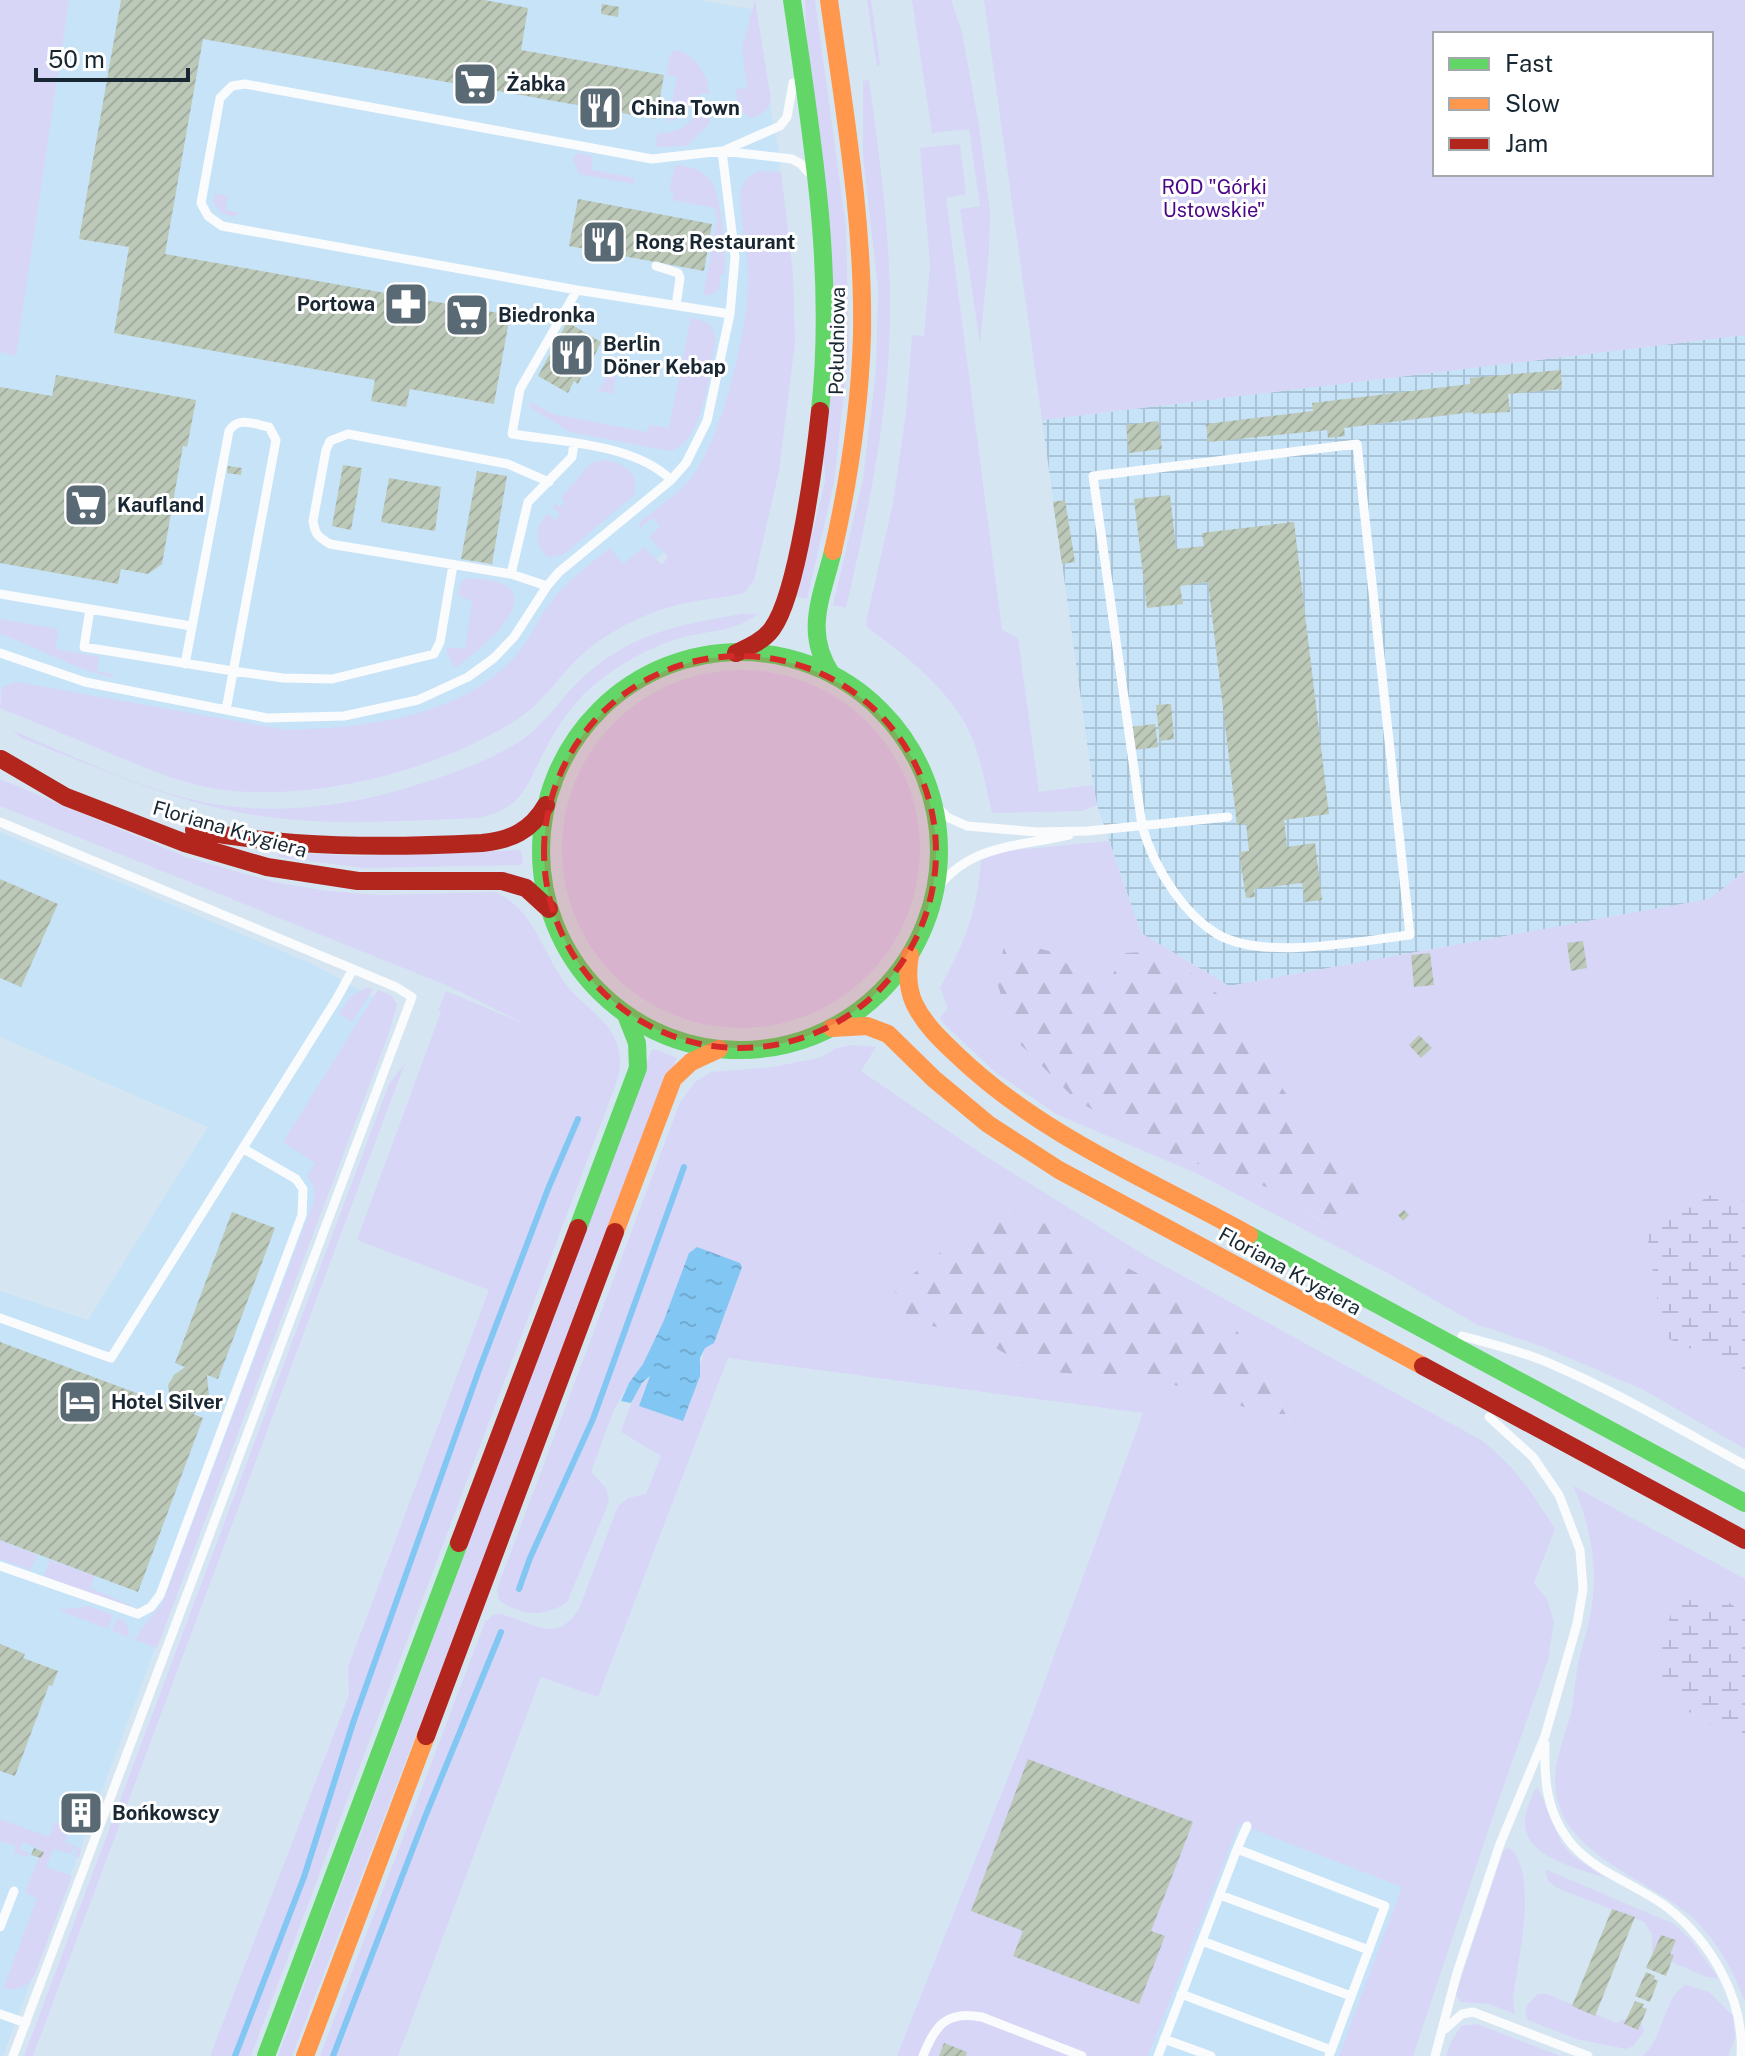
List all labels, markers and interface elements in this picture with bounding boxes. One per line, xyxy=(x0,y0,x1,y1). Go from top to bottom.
scale bar xyxy=(36,32,188,82)
legend xyxy=(1433,32,1713,176)
text: 50 m xyxy=(48,45,105,73)
text: Fast xyxy=(1505,49,1553,77)
supermarket icon: Żabka xyxy=(451,60,499,108)
place label: Żabka xyxy=(506,71,566,96)
restaurant icon: China Town xyxy=(576,84,624,132)
text: Slow xyxy=(1505,89,1560,117)
place label: China Town xyxy=(631,96,740,120)
text: Jam xyxy=(1505,129,1548,157)
park label: ROD "Górki Ustowskie" xyxy=(1161,175,1267,222)
restaurant icon: Rong Restaurant xyxy=(580,218,628,266)
place label: Rong Restaurant xyxy=(635,230,795,254)
pharmacy icon: Portowa xyxy=(382,280,430,328)
street label: Południowa xyxy=(824,287,850,395)
supermarket icon: Biedronka xyxy=(443,291,491,339)
place label: Portowa xyxy=(297,292,375,316)
place label: Biedronka xyxy=(498,303,595,327)
restaurant icon: Berlin Döner Kebap xyxy=(548,331,596,379)
place label: Berlin Döner Kebap xyxy=(603,332,726,379)
supermarket icon: Kaufland xyxy=(62,481,110,529)
place label: Kaufland xyxy=(117,493,204,517)
street label: Floriana Krygiera xyxy=(150,796,310,862)
street label: Floriana Krygiera xyxy=(1214,1222,1366,1320)
hotel icon: Hotel Silver xyxy=(56,1378,104,1426)
place label: Hotel Silver xyxy=(111,1390,223,1414)
building icon: Bońkowscy xyxy=(57,1789,105,1837)
place label: Bońkowscy xyxy=(112,1801,219,1825)

